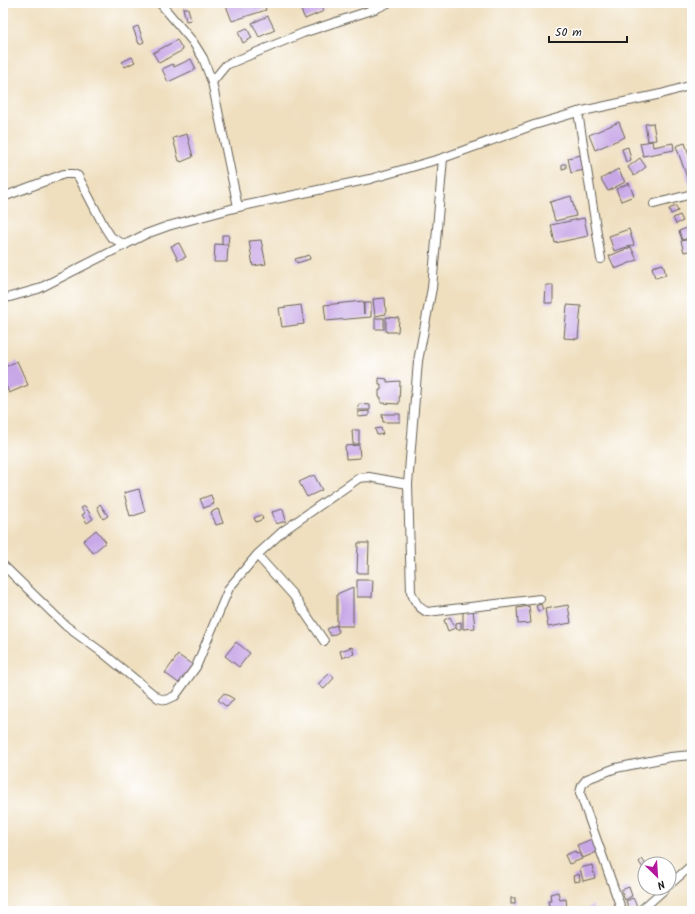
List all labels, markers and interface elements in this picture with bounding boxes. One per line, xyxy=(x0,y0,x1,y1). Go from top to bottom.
scale bar xyxy=(549,18,627,44)
text: 50 m xyxy=(555,23,582,42)
north arrow xyxy=(637,856,677,896)
text: N xyxy=(654,875,668,894)

